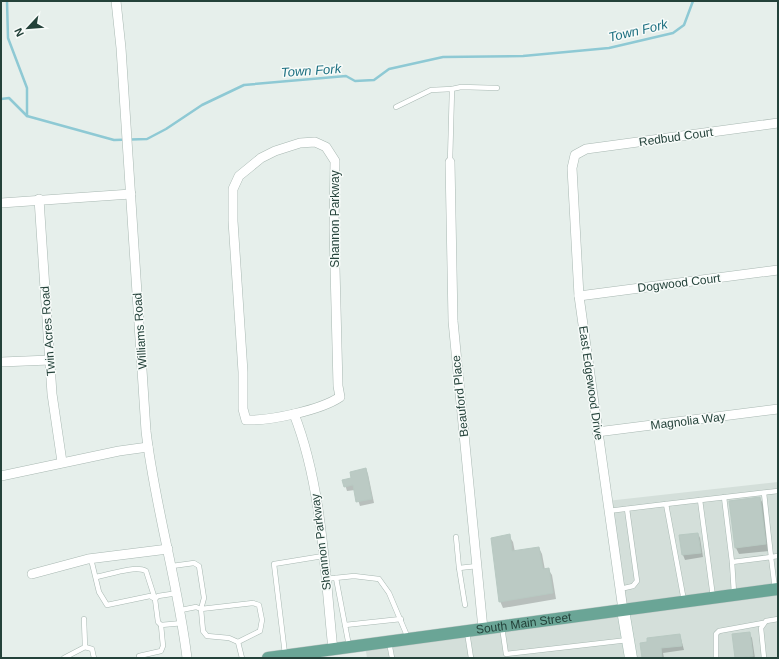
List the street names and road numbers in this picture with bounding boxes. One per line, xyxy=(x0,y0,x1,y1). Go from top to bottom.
street label: Redbud Court xyxy=(638,125,715,149)
street label: Shannon Parkway xyxy=(328,170,342,268)
street label: Dogwood Court xyxy=(637,271,722,295)
street label: Twin Acres Road xyxy=(38,286,58,376)
street label: Williams Road xyxy=(130,292,150,370)
street label: East Edgewood Drive xyxy=(576,325,606,441)
street label: Beauford Place xyxy=(449,354,471,438)
street label: Magnolia Way xyxy=(650,409,726,433)
street label: Shannon Parkway xyxy=(308,493,334,591)
street label: South Main Street xyxy=(475,610,573,637)

